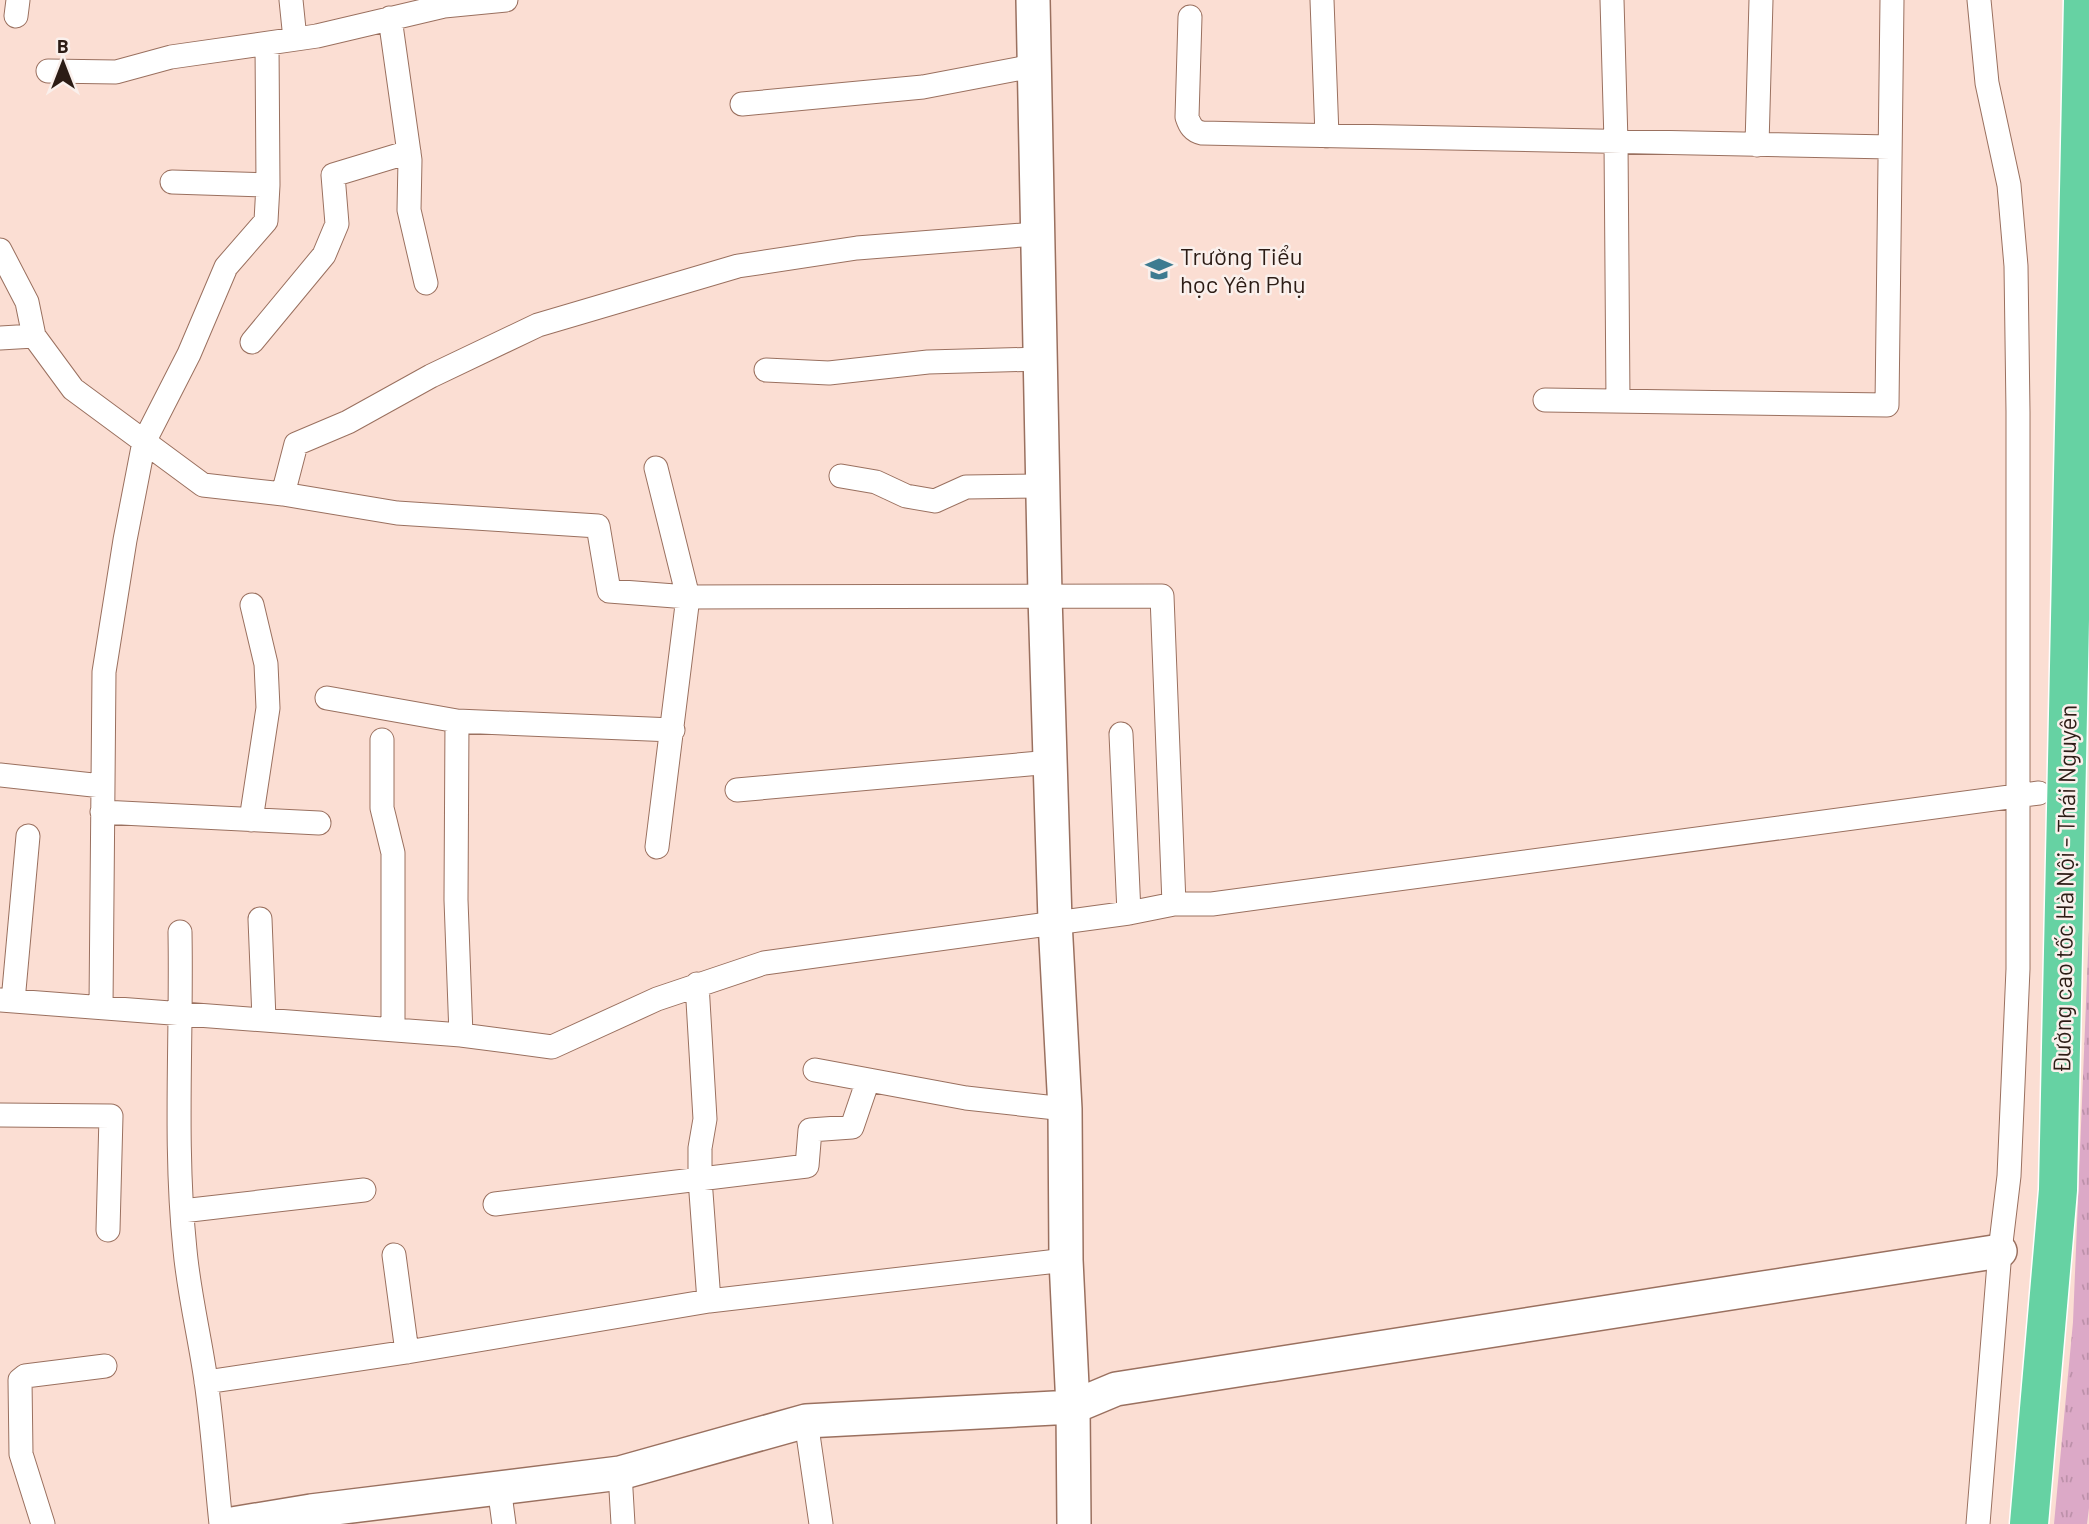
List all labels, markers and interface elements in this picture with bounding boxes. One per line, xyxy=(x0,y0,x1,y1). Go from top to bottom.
north arrow xyxy=(28,28,98,98)
text: B xyxy=(57,34,69,57)
place label: Trường Tiểu học Yên Phụ xyxy=(1180,241,1306,298)
school or university icon: Trường Tiểu học Yên Phụ xyxy=(1144,254,1174,284)
street label: Đường cao tốc Hà Nội - Thái Nguyên xyxy=(2046,704,2082,1074)

